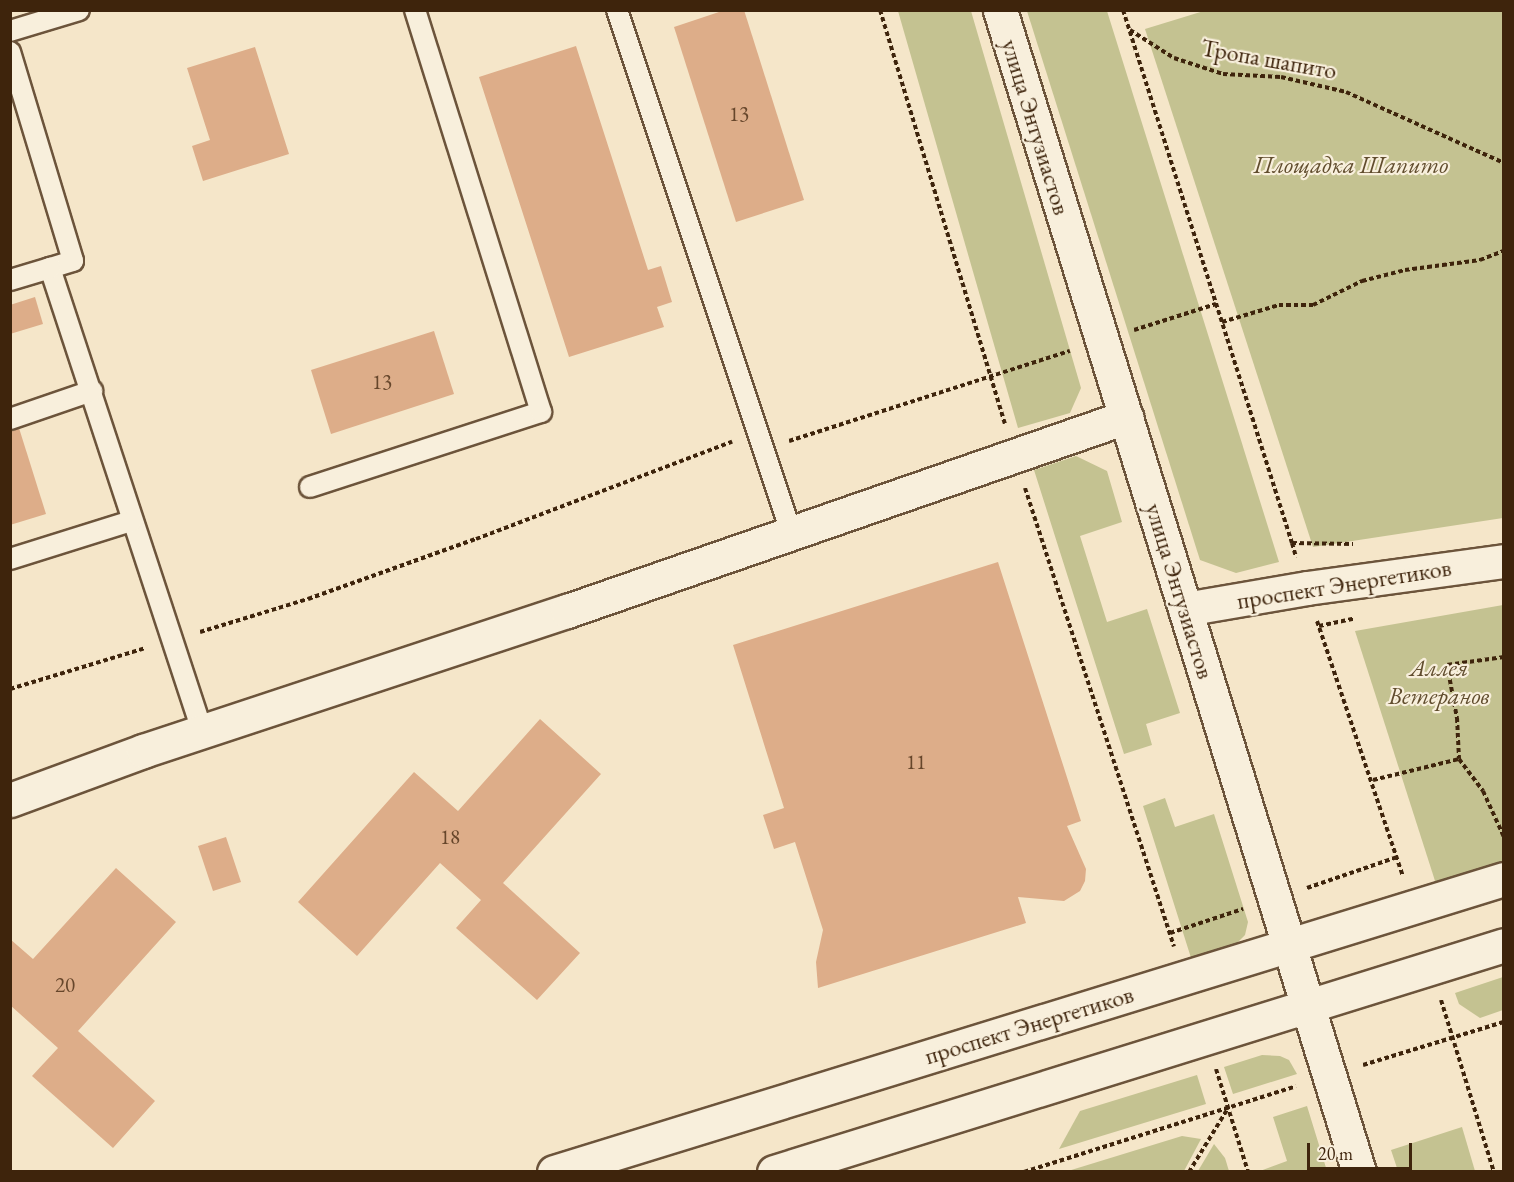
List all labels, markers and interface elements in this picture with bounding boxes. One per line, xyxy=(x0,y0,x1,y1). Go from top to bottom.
street label: Тропа шапито xyxy=(1199,33,1339,85)
street label: улица Энтузиастов xyxy=(996,36,1076,218)
house number: 13 xyxy=(729,101,749,127)
park label: Площадка Шапито xyxy=(1254,151,1448,179)
house number: 13 xyxy=(372,369,392,395)
street label: улица Энтузиастов xyxy=(1140,500,1220,682)
street label: проспект Энергетиков xyxy=(1235,553,1453,615)
park label: Аллея Ветеранов xyxy=(1388,654,1490,710)
house number: 11 xyxy=(906,749,926,775)
house number: 18 xyxy=(440,824,460,850)
house number: 20 xyxy=(55,972,75,998)
street label: проспект Энергетиков xyxy=(921,980,1137,1070)
scale bar xyxy=(1310,1131,1415,1169)
text: 20 m xyxy=(1318,1142,1353,1165)

